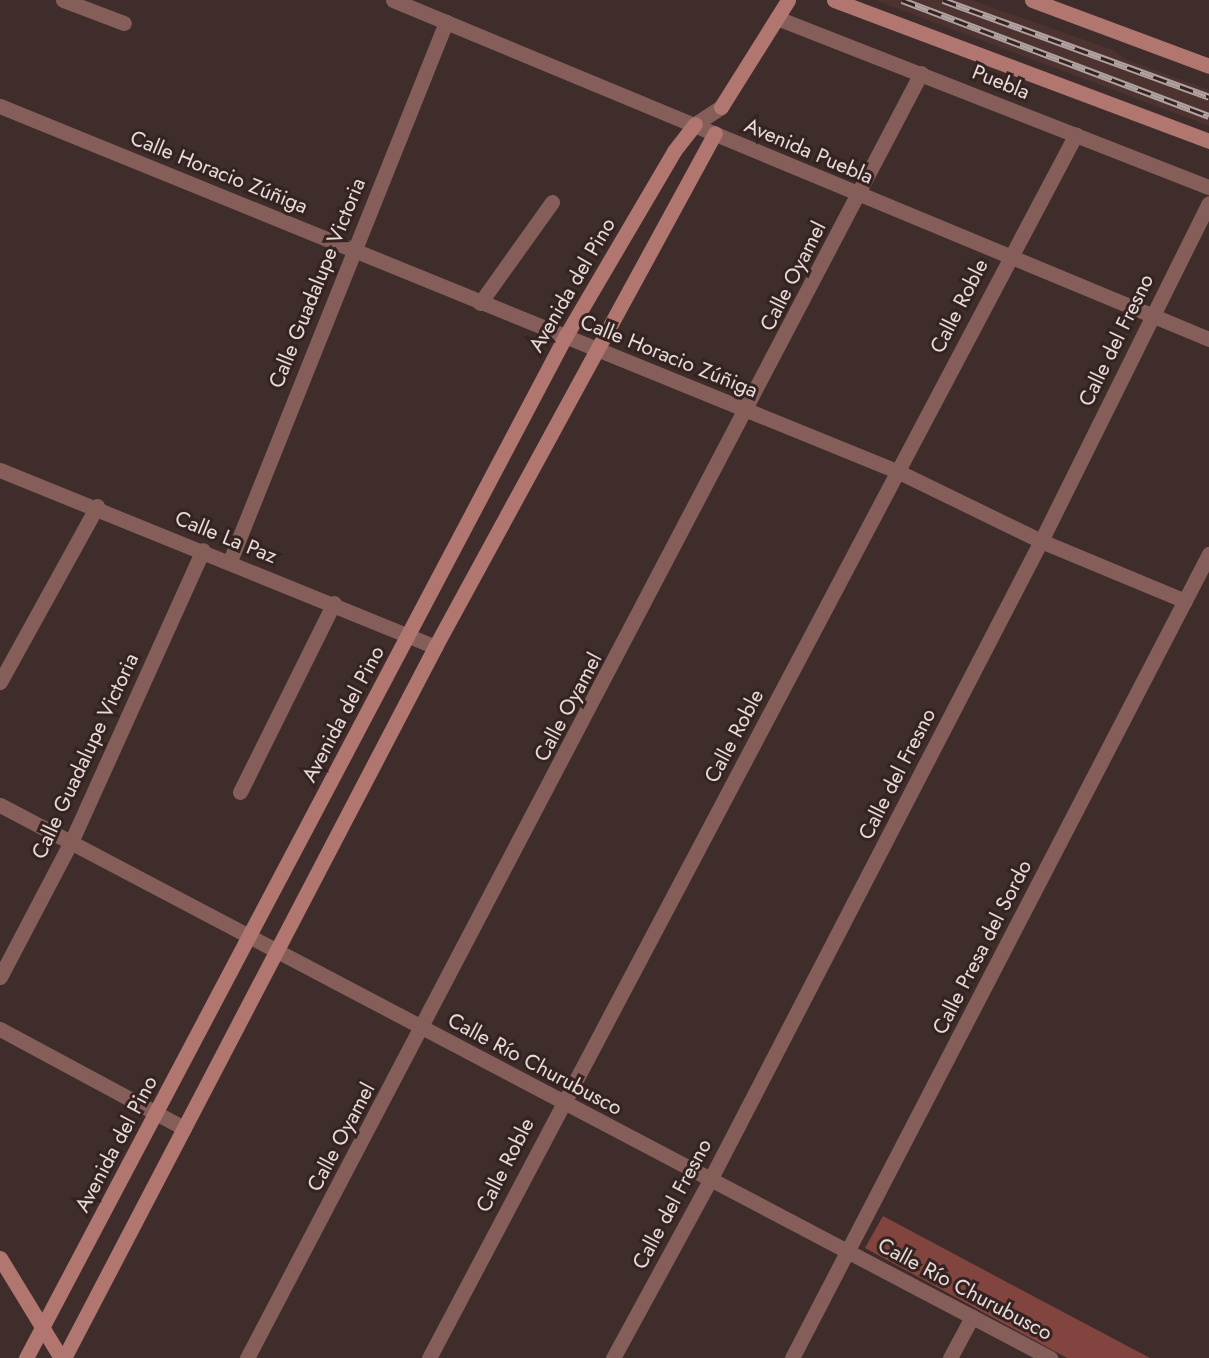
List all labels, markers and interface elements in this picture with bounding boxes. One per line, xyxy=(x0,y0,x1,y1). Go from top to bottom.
street label: Puebla xyxy=(969,59,1033,105)
street label: Avenida Puebla xyxy=(741,113,877,189)
street label: Calle Horacio Zúñiga xyxy=(127,125,311,219)
street label: Calle Guadalupe Victoria xyxy=(263,174,371,392)
street label: Avenida del Pino xyxy=(523,213,621,357)
street label: Calle Oyamel xyxy=(755,217,831,335)
street label: Calle Roble xyxy=(925,255,993,357)
street label: Calle del Fresno xyxy=(1073,270,1159,410)
street label: Calle Horacio Zúñiga xyxy=(577,309,761,403)
street label: Calle La Paz xyxy=(171,505,281,569)
street label: Avenida del Pino xyxy=(296,642,390,786)
street label: Calle Oyamel xyxy=(529,648,607,766)
street label: Calle Guadalupe Victoria xyxy=(26,649,144,863)
street label: Calle Roble xyxy=(699,685,769,787)
street label: Calle del Fresno xyxy=(853,704,941,844)
street label: Calle Presa del Sordo xyxy=(927,856,1037,1038)
street label: Calle Río Churubusco xyxy=(443,1007,627,1121)
street label: Avenida del Pino xyxy=(69,1072,163,1216)
street label: Calle Oyamel xyxy=(302,1078,380,1196)
street label: Calle Roble xyxy=(471,1114,539,1216)
street label: Calle del Fresno xyxy=(627,1135,717,1273)
street label: Calle Río Churubusco xyxy=(873,1232,1057,1346)

